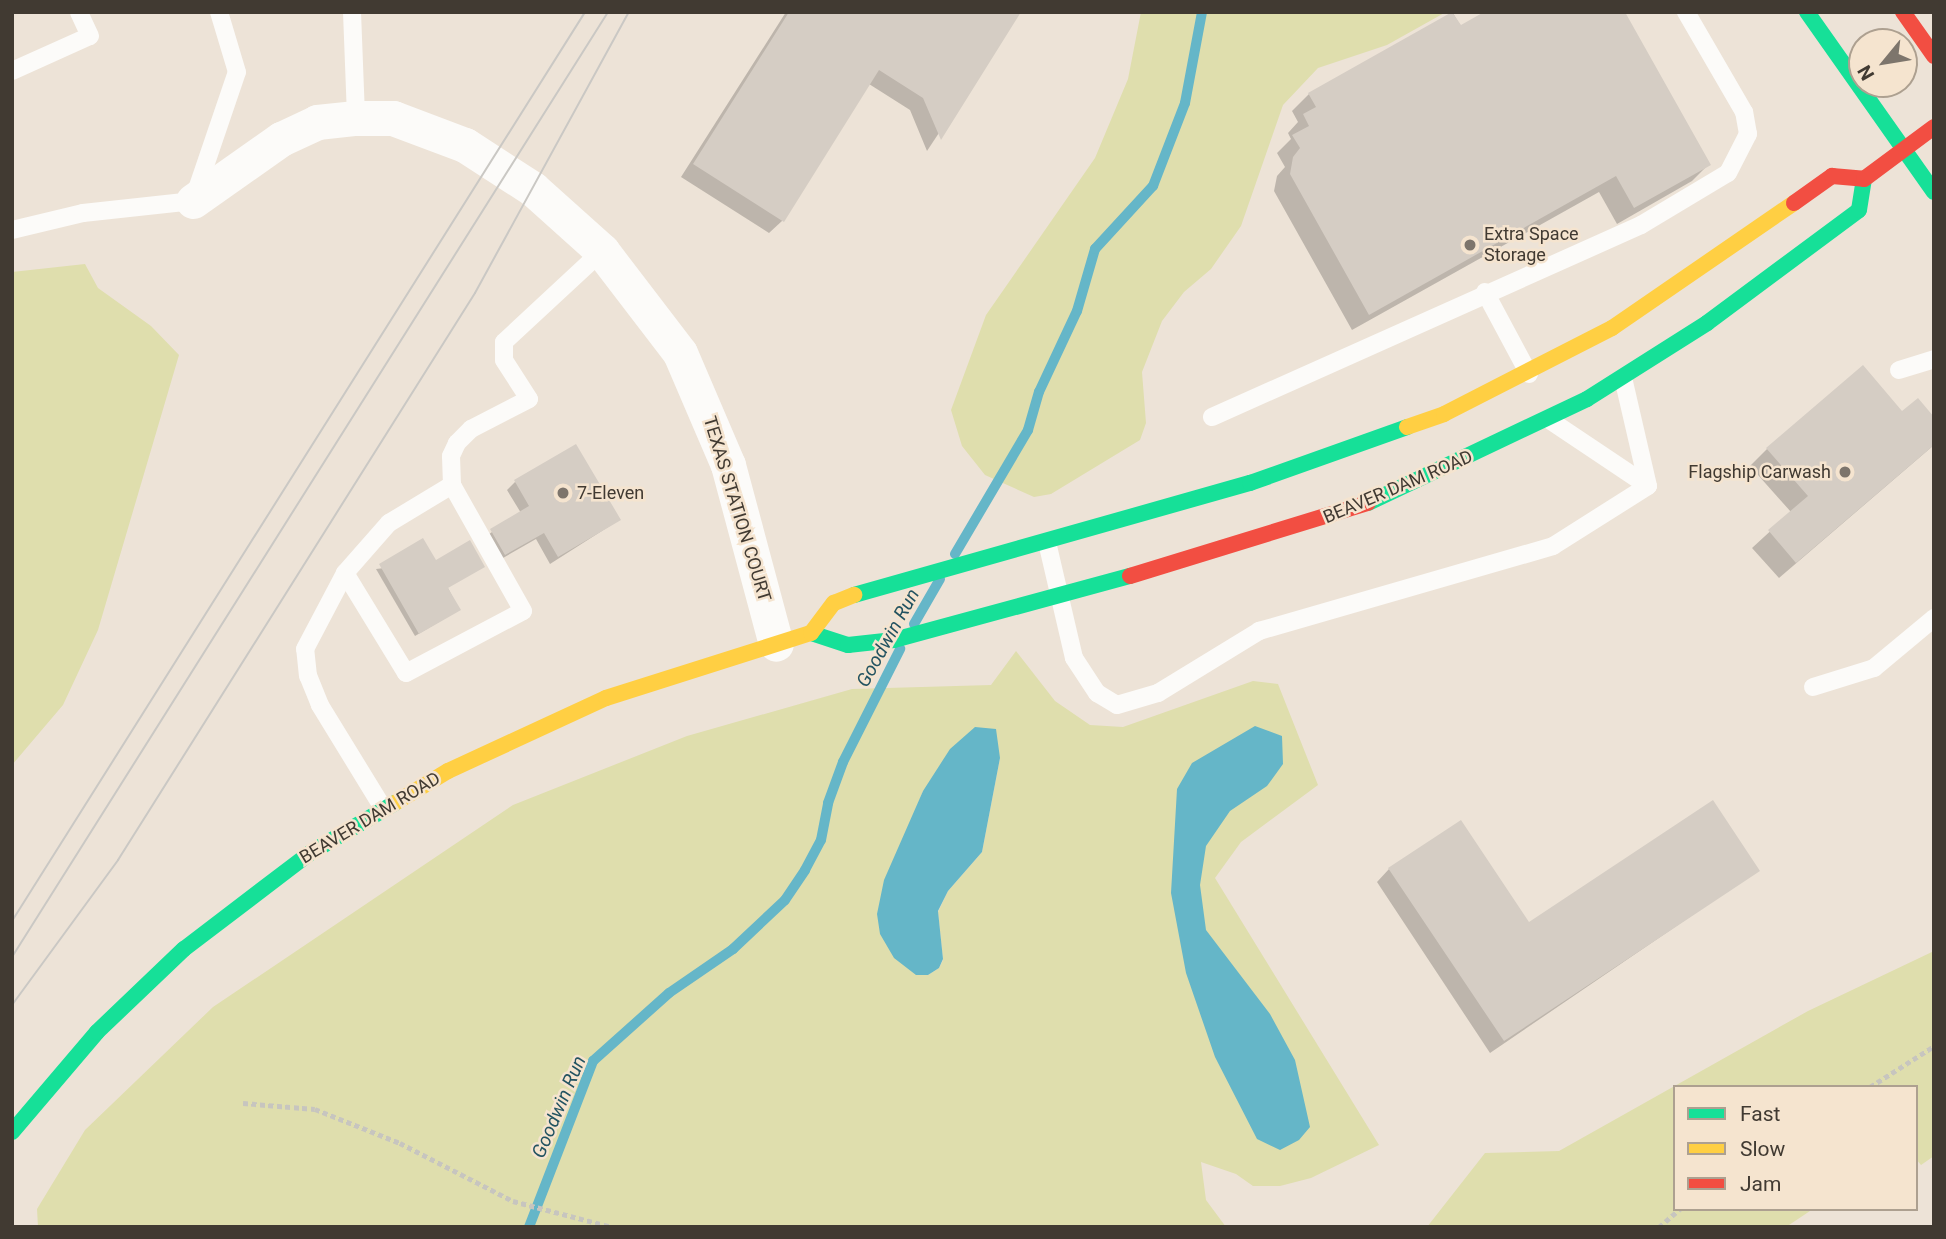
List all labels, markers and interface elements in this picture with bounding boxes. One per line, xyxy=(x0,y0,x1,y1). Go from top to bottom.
north arrow xyxy=(1848,28,1918,98)
text: N xyxy=(1853,61,1879,84)
place label: Extra Space Storage xyxy=(1484,224,1579,266)
marker: Extra Space Storage xyxy=(1462,237,1478,253)
street label: TEXAS STATION COURT xyxy=(698,414,776,604)
street label: BEAVER DAM ROAD xyxy=(1320,446,1476,528)
place label: Flagship Carwash xyxy=(1688,461,1831,483)
marker: Flagship Carwash xyxy=(1837,464,1853,480)
place label: 7-Eleven xyxy=(577,482,644,504)
marker: 7-Eleven xyxy=(555,485,571,501)
water label: Goodwin Run xyxy=(852,585,924,691)
street label: BEAVER DAM ROAD xyxy=(296,768,444,868)
water label: Goodwin Run xyxy=(527,1052,591,1162)
legend xyxy=(1673,1085,1918,1211)
text: Fast xyxy=(1740,1102,1780,1126)
text: Slow xyxy=(1740,1137,1785,1161)
text: Jam xyxy=(1740,1172,1781,1196)

